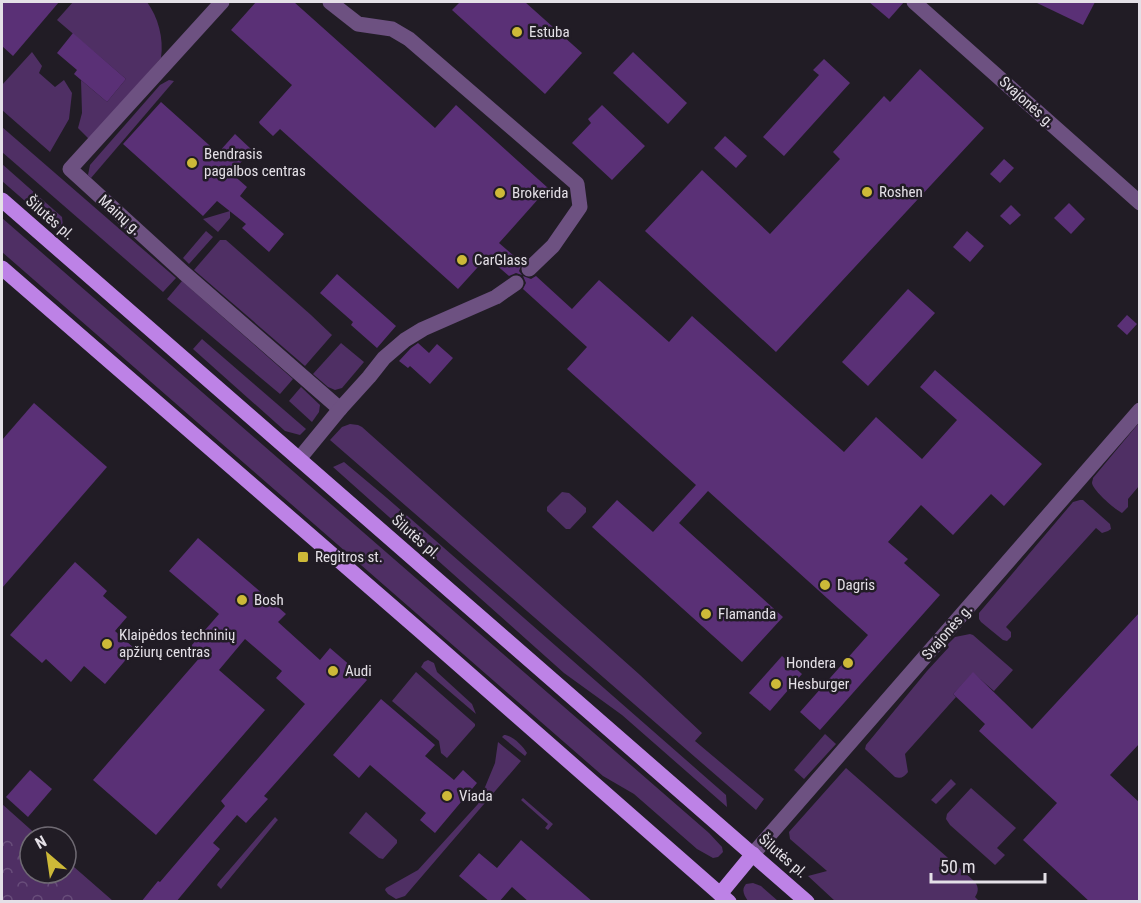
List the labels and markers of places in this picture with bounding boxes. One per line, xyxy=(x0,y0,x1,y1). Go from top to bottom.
place label: Estuba xyxy=(529,23,570,41)
marker: Estuba xyxy=(510,25,524,39)
place label: Bendrasis pagalbos centras xyxy=(204,145,306,180)
marker: Bendrasis pagalbos centras xyxy=(185,156,199,170)
place label: Roshen xyxy=(879,183,923,201)
place label: Brokerida xyxy=(512,184,568,202)
marker: Roshen xyxy=(860,185,874,199)
marker: Brokerida xyxy=(493,186,507,200)
place label: CarGlass xyxy=(474,251,528,269)
marker: CarGlass xyxy=(455,253,469,267)
place label: Regitros st. xyxy=(315,548,383,566)
marker: Regitros st. xyxy=(296,550,310,564)
place label: Dagris xyxy=(837,576,875,594)
marker: Dagris xyxy=(818,578,832,592)
place label: Bosh xyxy=(254,591,284,609)
marker: Bosh xyxy=(235,593,249,607)
place label: Flamanda xyxy=(718,605,776,623)
marker: Flamanda xyxy=(699,607,713,621)
place label: Klaipėdos techninių apžiurų centras xyxy=(119,626,235,661)
marker: Klaipėdos techninių apžiurų centras xyxy=(100,637,114,651)
place label: Hondera xyxy=(786,654,836,672)
marker: Hondera xyxy=(841,656,855,670)
place label: Audi xyxy=(345,662,372,680)
marker: Audi xyxy=(326,664,340,678)
place label: Hesburger xyxy=(788,675,850,693)
marker: Hesburger xyxy=(769,677,783,691)
place label: Viada xyxy=(459,787,493,805)
marker: Viada xyxy=(440,789,454,803)

